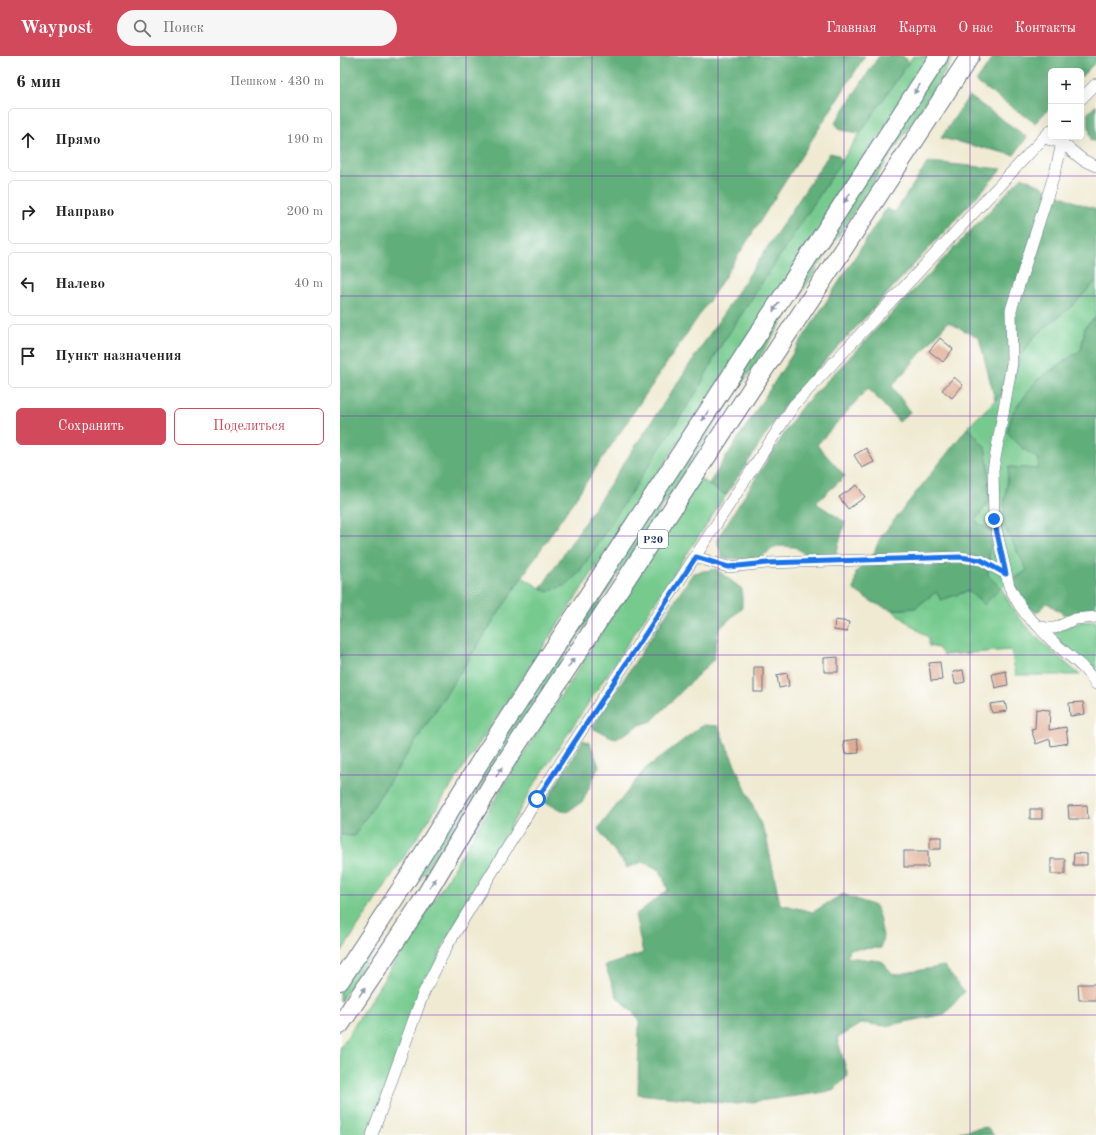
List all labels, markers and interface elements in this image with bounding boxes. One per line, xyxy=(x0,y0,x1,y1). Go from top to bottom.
search box xyxy=(117,10,397,46)
icon: search xyxy=(131,17,153,39)
text: Waypost xyxy=(20,19,93,38)
text: Поиск xyxy=(163,21,204,36)
text: Главная xyxy=(826,21,876,35)
text: Карта xyxy=(898,21,936,35)
text: О нас xyxy=(958,21,993,35)
text: Контакты xyxy=(1015,21,1076,35)
map controls xyxy=(1048,68,1084,140)
button: + xyxy=(1048,68,1084,104)
text: 6 мин xyxy=(16,74,61,91)
text: Пешком · 430 m xyxy=(230,75,324,88)
one-way arrow xyxy=(914,83,921,95)
button: − xyxy=(1048,104,1084,140)
icon: ahead xyxy=(17,129,39,151)
text: Прямо xyxy=(55,133,101,148)
text: 190 m xyxy=(286,133,323,146)
one-way arrow xyxy=(843,193,851,203)
icon: right xyxy=(17,201,39,223)
text: Направо xyxy=(55,205,114,220)
text: 200 m xyxy=(286,205,323,218)
icon: left xyxy=(17,273,39,295)
text: Налево xyxy=(55,277,105,292)
text: 40 m xyxy=(294,277,323,290)
one-way arrow xyxy=(772,302,780,312)
icon: arrive xyxy=(17,345,39,367)
text: Пункт назначения xyxy=(55,349,182,364)
button: Сохранить xyxy=(16,408,166,445)
button: Поделиться xyxy=(174,408,324,445)
one-way arrow xyxy=(701,411,709,421)
route end xyxy=(985,510,1003,528)
road number: Р20 xyxy=(638,530,668,548)
one-way arrow xyxy=(567,658,575,668)
one-way arrow xyxy=(496,766,503,778)
route start xyxy=(528,790,546,808)
one-way arrow xyxy=(429,877,436,889)
one-way arrow xyxy=(358,987,366,997)

